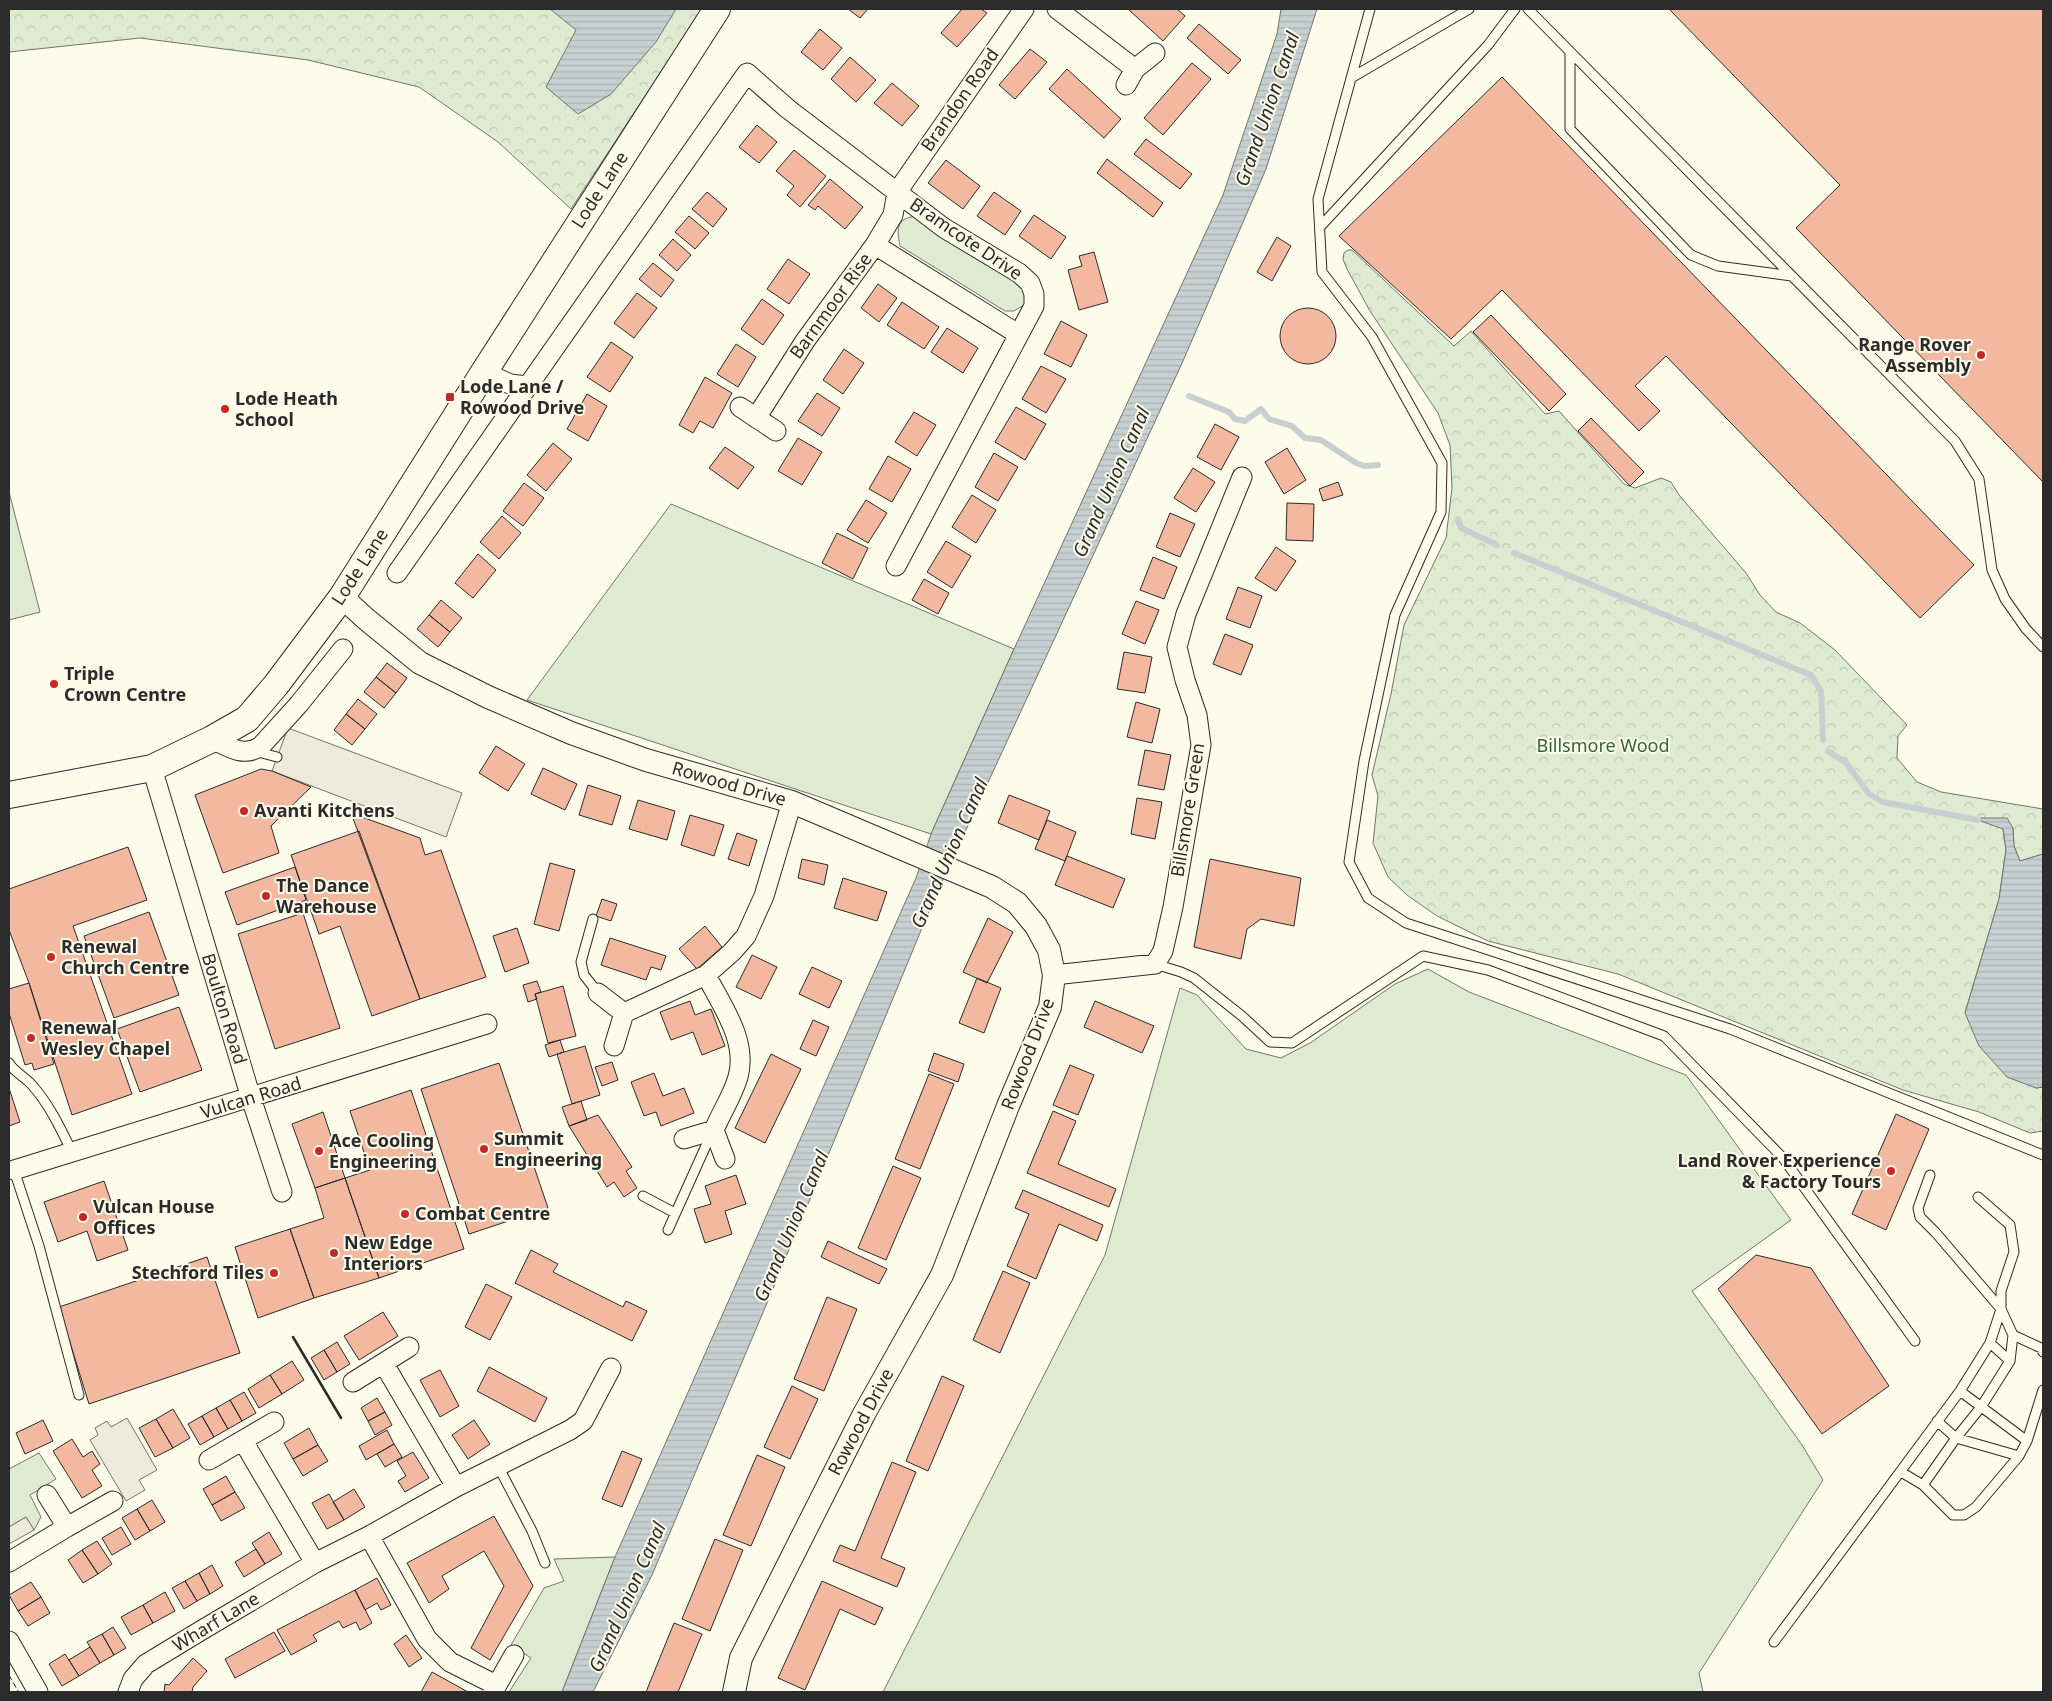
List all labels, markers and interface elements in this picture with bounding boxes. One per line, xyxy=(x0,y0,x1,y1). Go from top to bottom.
water label: Grand Union Canal xyxy=(1228,27,1306,190)
street label: Brandon Road xyxy=(915,43,1004,156)
street label: Lode Lane xyxy=(565,146,633,232)
street label: Bramcote Drive xyxy=(906,192,1028,285)
street label: Barnmoor Rise xyxy=(784,248,877,363)
place label: Range Rover Assembly xyxy=(1858,332,1972,377)
marker: Range Rover Assembly xyxy=(1975,349,1987,361)
place label: Lode Lane / Rowood Drive xyxy=(460,374,584,419)
place label: Lode Heath School xyxy=(235,386,338,431)
marker: Lode Lane / Rowood Drive xyxy=(444,391,456,403)
water label: Grand Union Canal xyxy=(1066,402,1156,561)
marker: Lode Heath School xyxy=(219,403,231,415)
street label: Lode Lane xyxy=(325,523,393,609)
place label: Triple Crown Centre xyxy=(64,661,186,706)
marker: Triple Crown Centre xyxy=(48,678,60,690)
park label: Billsmore Wood xyxy=(1536,733,1670,757)
street label: Billsmore Green xyxy=(1165,741,1209,879)
street label: Rowood Drive xyxy=(669,755,789,811)
water label: Grand Union Canal xyxy=(904,773,994,932)
place label: Avanti Kitchens xyxy=(254,798,395,822)
marker: Avanti Kitchens xyxy=(238,805,250,817)
place label: The Dance Warehouse xyxy=(276,873,377,918)
marker: The Dance Warehouse xyxy=(260,890,272,902)
place label: Renewal Church Centre xyxy=(61,934,190,979)
street label: Boulton Road xyxy=(197,950,253,1067)
marker: Renewal Church Centre xyxy=(45,951,57,963)
street label: Rowood Drive xyxy=(995,994,1059,1113)
place label: Renewal Wesley Chapel xyxy=(41,1015,170,1060)
marker: Renewal Wesley Chapel xyxy=(25,1032,37,1044)
street label: Vulcan Road xyxy=(197,1070,304,1124)
place label: Summit Engineering xyxy=(494,1126,602,1171)
place label: Ace Cooling Engineering xyxy=(329,1128,437,1173)
marker: Summit Engineering xyxy=(478,1143,490,1155)
marker: Ace Cooling Engineering xyxy=(313,1145,325,1157)
water label: Grand Union Canal xyxy=(747,1145,835,1306)
place label: Land Rover Experience & Factory Tours xyxy=(1677,1148,1881,1193)
marker: Land Rover Experience & Factory Tours xyxy=(1885,1165,1897,1177)
place label: Vulcan House Offices xyxy=(93,1194,215,1239)
place label: Combat Centre xyxy=(415,1201,550,1225)
marker: Combat Centre xyxy=(399,1208,411,1220)
marker: Vulcan House Offices xyxy=(77,1211,89,1223)
place label: New Edge Interiors xyxy=(344,1230,433,1275)
marker: New Edge Interiors xyxy=(328,1247,340,1259)
place label: Stechford Tiles xyxy=(132,1260,264,1284)
marker: Stechford Tiles xyxy=(268,1267,280,1279)
street label: Rowood Drive xyxy=(822,1364,898,1479)
water label: Grand Union Canal xyxy=(582,1517,672,1676)
street label: Wharf Lane xyxy=(168,1586,263,1656)

